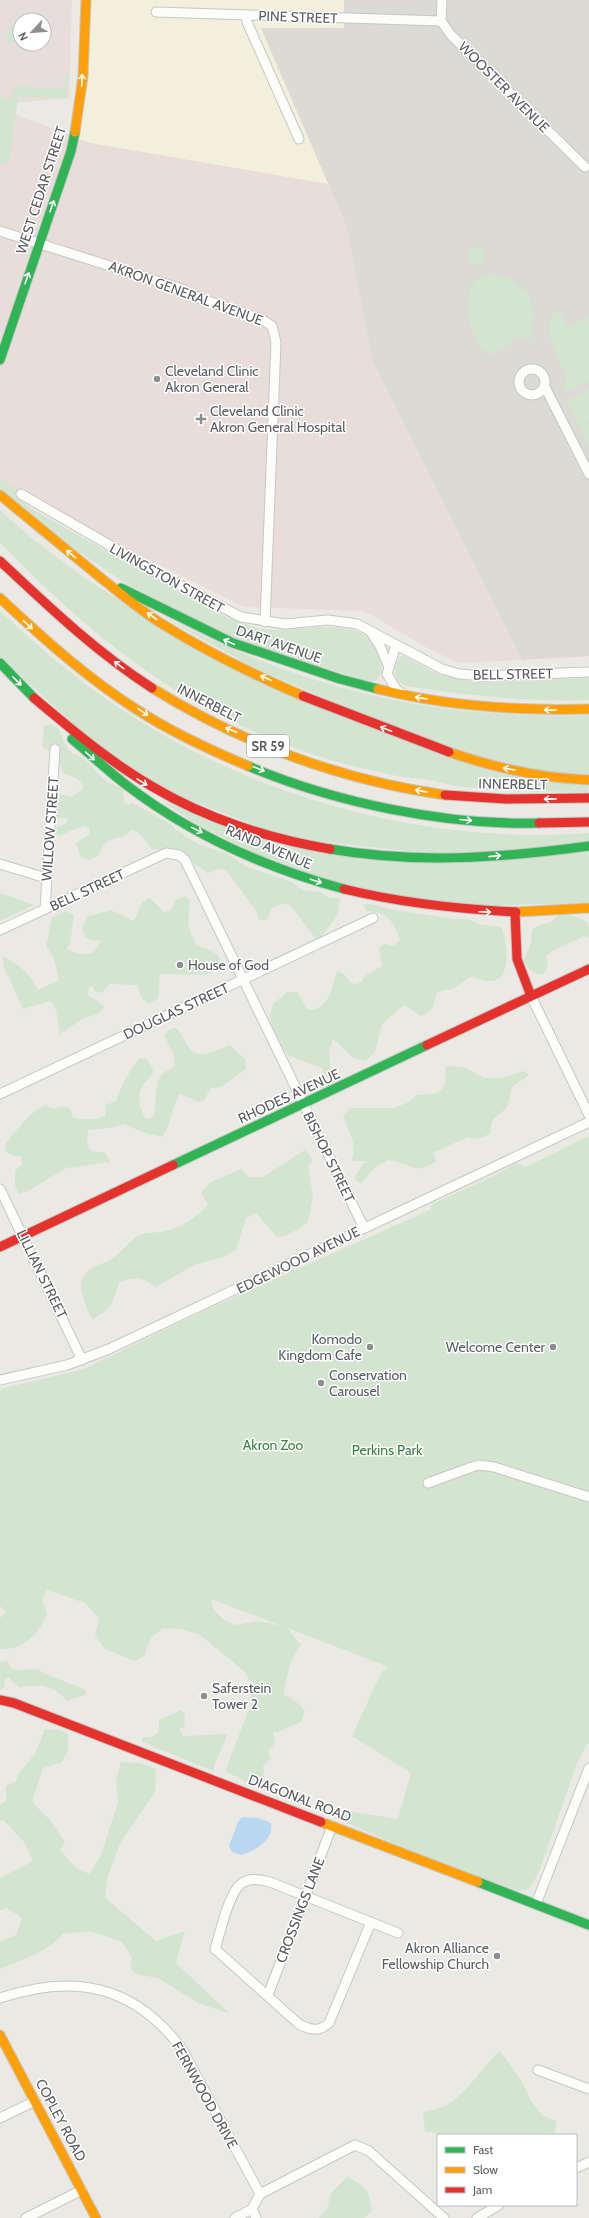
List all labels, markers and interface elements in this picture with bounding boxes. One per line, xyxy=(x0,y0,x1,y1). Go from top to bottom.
street label: PINE STREET xyxy=(258,7,339,27)
north arrow xyxy=(12,12,52,52)
text: N xyxy=(15,30,31,43)
street label: WOOSTER AVENUE xyxy=(455,38,554,137)
one-way arrow xyxy=(78,74,86,87)
street label: WEST CEDAR STREET xyxy=(12,123,70,256)
one-way arrow xyxy=(49,199,56,212)
street label: AKRON GENERAL AVENUE xyxy=(106,257,266,329)
one-way arrow xyxy=(24,272,31,285)
place label: Cleveland Clinic Akron General xyxy=(165,362,259,396)
marker: Cleveland Clinic Akron General xyxy=(152,374,162,384)
place label: Cleveland Clinic Akron General Hospital xyxy=(210,402,346,436)
marker: Cleveland Clinic Akron General Hospital xyxy=(195,413,207,425)
street label: LIVINGSTON STREET xyxy=(107,539,228,617)
one-way arrow xyxy=(66,549,76,558)
one-way arrow xyxy=(146,612,157,621)
one-way arrow xyxy=(23,620,33,630)
street label: DART AVENUE xyxy=(234,621,324,667)
one-way arrow xyxy=(224,637,236,645)
one-way arrow xyxy=(113,660,124,669)
street label: BELL STREET xyxy=(473,664,554,684)
one-way arrow xyxy=(260,674,272,682)
one-way arrow xyxy=(12,676,22,686)
street label: INNERBELT xyxy=(174,679,244,727)
one-way arrow xyxy=(415,694,428,702)
one-way arrow xyxy=(544,706,557,714)
one-way arrow xyxy=(137,708,148,716)
one-way arrow xyxy=(380,724,392,732)
one-way arrow xyxy=(225,726,237,733)
road number: SR 59 xyxy=(247,735,289,757)
one-way arrow xyxy=(85,751,95,760)
one-way arrow xyxy=(503,765,516,773)
one-way arrow xyxy=(252,766,264,774)
street label: INNERBELT xyxy=(478,774,548,794)
street label: WILLOW STREET xyxy=(37,776,63,882)
one-way arrow xyxy=(136,778,148,786)
one-way arrow xyxy=(414,787,427,795)
one-way arrow xyxy=(544,795,557,803)
one-way arrow xyxy=(459,816,472,824)
street label: RAND AVENUE xyxy=(223,821,315,873)
one-way arrow xyxy=(191,827,203,834)
one-way arrow xyxy=(488,853,501,860)
street label: BELL STREET xyxy=(47,865,128,915)
one-way arrow xyxy=(310,878,322,886)
one-way arrow xyxy=(478,908,491,916)
place label: House of God xyxy=(188,956,269,974)
marker: House of God xyxy=(175,960,185,970)
street label: DOUGLAS STREET xyxy=(120,978,232,1043)
street label: RHODES AVENUE xyxy=(235,1064,343,1127)
street label: BISHOP STREET xyxy=(299,1109,359,1206)
street label: EDGEWOOD AVENUE xyxy=(233,1222,363,1298)
street label: LILLIAN STREET xyxy=(13,1227,72,1322)
place label: Komodo Kingdom Cafe xyxy=(278,1330,362,1364)
place label: Welcome Center xyxy=(446,1338,546,1356)
marker: Komodo Kingdom Cafe xyxy=(365,1342,375,1352)
marker: Welcome Center xyxy=(548,1342,558,1352)
place label: Conservation Carousel xyxy=(329,1366,407,1400)
marker: Conservation Carousel xyxy=(316,1378,326,1388)
park label: Akron Zoo xyxy=(243,1436,304,1454)
park label: Perkins Park xyxy=(352,1441,423,1459)
place label: Saferstein Tower 2 xyxy=(212,1679,272,1713)
marker: Saferstein Tower 2 xyxy=(199,1691,209,1701)
street label: DIAGONAL ROAD xyxy=(246,1770,354,1826)
street label: CROSSINGS LANE xyxy=(272,1854,328,1965)
place label: Akron Alliance Fellowship Church xyxy=(382,1939,489,1973)
marker: Akron Alliance Fellowship Church xyxy=(492,1951,502,1961)
street label: FERNWOOD DRIVE xyxy=(168,2038,242,2152)
street label: COPLEY ROAD xyxy=(32,2076,90,2164)
legend xyxy=(437,2134,577,2206)
text: Fast xyxy=(473,2142,493,2157)
text: Slow xyxy=(473,2162,498,2177)
text: Jam xyxy=(472,2182,492,2197)

